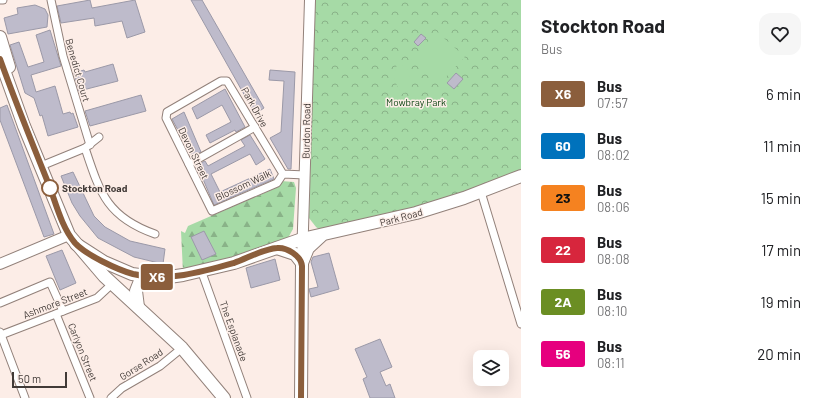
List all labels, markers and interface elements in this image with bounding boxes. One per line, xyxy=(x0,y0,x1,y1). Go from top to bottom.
button: heart xyxy=(759,13,801,55)
text: Stockton Road xyxy=(541,14,665,37)
street label: Benedict Court xyxy=(63,37,93,103)
text: Bus xyxy=(541,41,562,57)
text: Bus xyxy=(597,77,622,95)
street label: Park Drive xyxy=(239,85,271,129)
text: X6 xyxy=(555,85,571,102)
text: 6 min xyxy=(766,85,801,103)
text: 07:57 xyxy=(597,95,628,111)
park label: Mowbray Park xyxy=(386,96,446,108)
street label: Burdon Road xyxy=(300,103,312,159)
street label: Devon Street xyxy=(176,125,212,181)
text: Bus xyxy=(597,129,622,147)
text: 60 xyxy=(555,137,571,154)
text: 11 min xyxy=(763,137,801,155)
text: 08:02 xyxy=(597,147,630,163)
street label: Blossom Walk xyxy=(213,167,273,203)
marker: Stockton Road xyxy=(41,179,59,197)
text: Bus xyxy=(597,181,622,199)
place label: Stockton Road xyxy=(62,182,128,194)
text: 23 xyxy=(555,189,571,206)
text: 15 min xyxy=(761,189,801,207)
text: 08:06 xyxy=(597,199,630,215)
street label: Park Road xyxy=(378,206,424,228)
text: Bus xyxy=(597,233,622,251)
text: 22 xyxy=(555,241,571,258)
text: 17 min xyxy=(761,241,801,259)
text: 08:08 xyxy=(597,251,630,267)
line badge: X6 xyxy=(139,264,175,290)
text: X6 xyxy=(149,268,165,285)
street label: Ashmore Street xyxy=(21,285,89,321)
text: Bus xyxy=(597,285,622,303)
text: 2A xyxy=(554,293,572,310)
text: 19 min xyxy=(761,293,801,311)
street label: The Esplanade xyxy=(218,299,250,363)
text: 08:10 xyxy=(597,303,627,319)
street label: Carlyon Street xyxy=(66,321,100,383)
text: Bus xyxy=(597,337,622,355)
text: 56 xyxy=(555,345,571,362)
text: 20 min xyxy=(757,345,801,363)
street label: Gorse Road xyxy=(117,346,165,382)
map controls xyxy=(473,350,509,386)
button: layers xyxy=(473,350,509,386)
text: 08:11 xyxy=(597,355,625,371)
scale bar xyxy=(12,370,67,389)
text: 50 m xyxy=(18,372,41,385)

